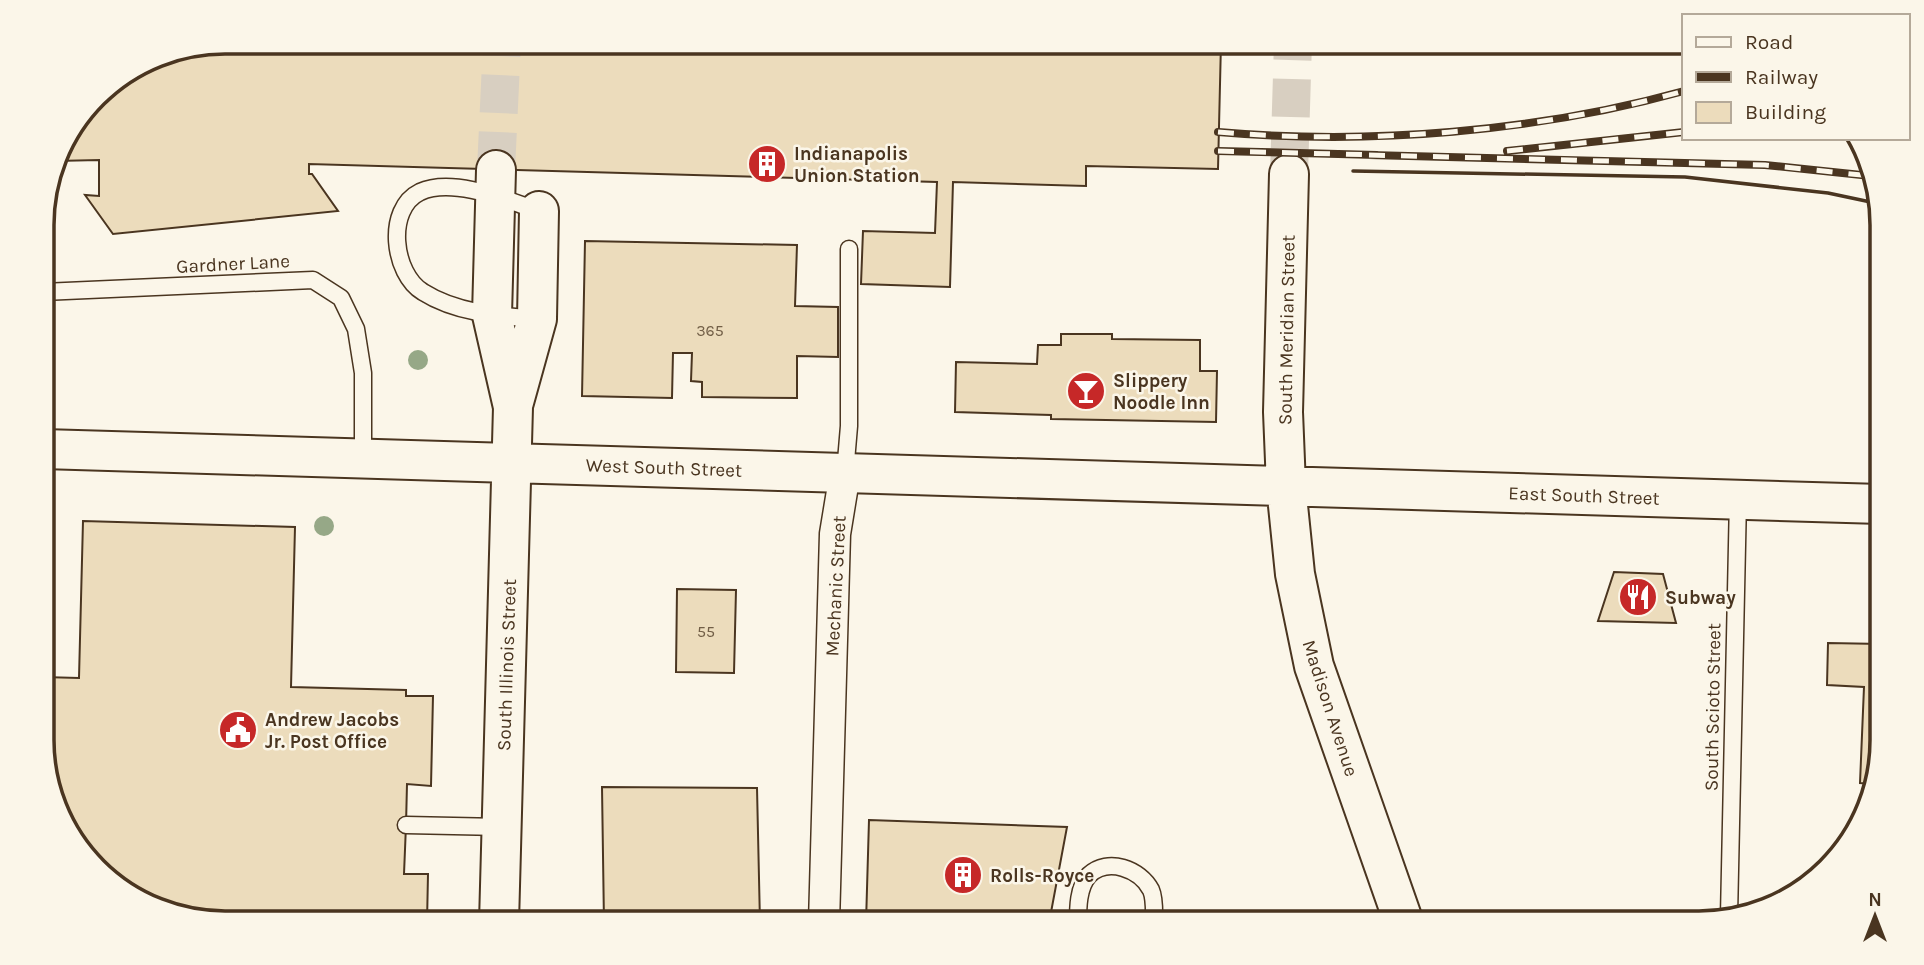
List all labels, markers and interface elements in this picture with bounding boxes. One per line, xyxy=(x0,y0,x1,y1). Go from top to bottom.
legend xyxy=(1682,14,1910,140)
text: Road xyxy=(1745,30,1793,54)
text: Railway xyxy=(1745,65,1818,89)
text: Building xyxy=(1745,100,1826,124)
building icon: Indianapolis Union Station xyxy=(746,143,788,185)
place label: Indianapolis Union Station xyxy=(794,143,920,187)
street label: South Meridian Street xyxy=(1274,235,1300,425)
street label: Gardner Lane xyxy=(176,250,291,278)
house number: 365 xyxy=(696,321,724,340)
bar icon: Slippery Noodle Inn xyxy=(1065,370,1107,412)
place label: Slippery Noodle Inn xyxy=(1113,370,1210,414)
street label: West South Street xyxy=(585,454,743,482)
street label: East South Street xyxy=(1508,482,1660,510)
street label: Mechanic Street xyxy=(821,515,851,657)
restaurant icon: Subway xyxy=(1617,576,1659,618)
street label: South Illinois Street xyxy=(493,579,521,752)
place label: Subway xyxy=(1665,587,1736,609)
house number: 55 xyxy=(697,622,715,641)
street label: South Scioto Street xyxy=(1701,623,1725,791)
street label: Madison Avenue xyxy=(1298,637,1363,779)
public building icon: Andrew Jacobs Jr. Post Office xyxy=(217,709,259,751)
place label: Andrew Jacobs Jr. Post Office xyxy=(265,709,399,753)
building icon: Rolls-Royce xyxy=(942,854,984,896)
place label: Rolls-Royce xyxy=(990,865,1094,887)
north arrow xyxy=(1840,881,1910,951)
text: N xyxy=(1868,889,1882,911)

